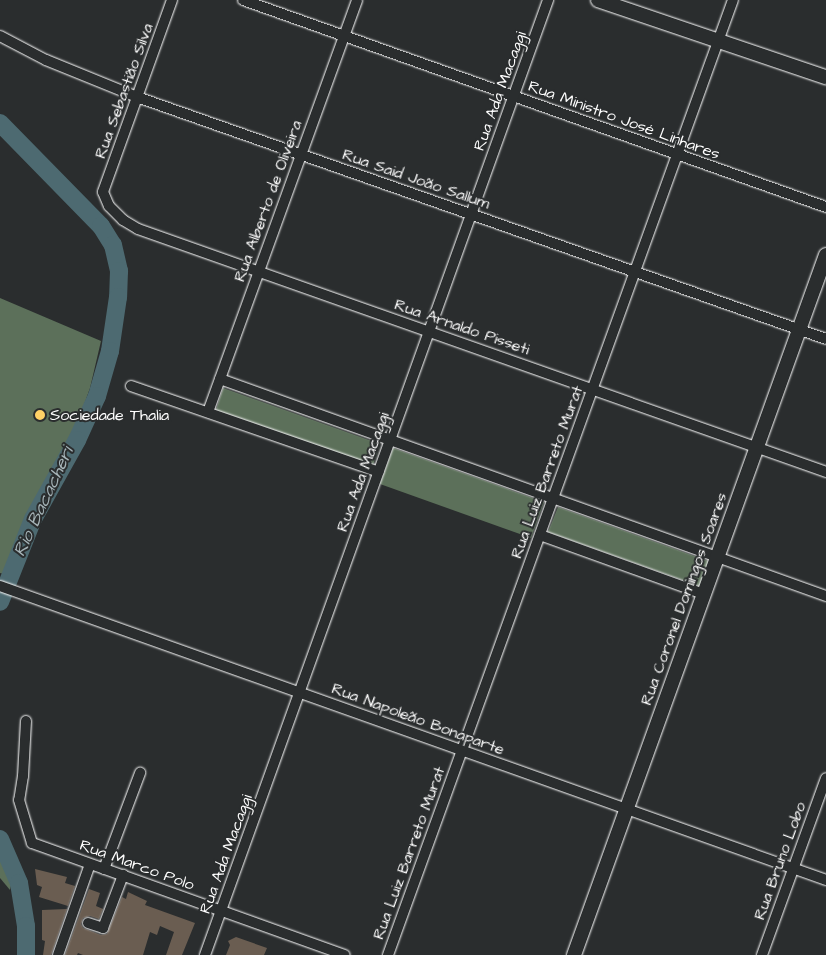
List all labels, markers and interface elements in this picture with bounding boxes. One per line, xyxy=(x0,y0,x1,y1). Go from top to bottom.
street label: Rua Sebastião Silva xyxy=(91,21,157,161)
street label: Rua Ada Macaggi xyxy=(469,29,531,153)
street label: Rua Ministro José Linhares xyxy=(526,76,722,164)
street label: Rua Alberto de Oliveira xyxy=(230,118,306,284)
street label: Rua Said João Sallum xyxy=(340,145,492,213)
street label: Rua Arnaldo Pisseti xyxy=(392,295,532,359)
street label: Rua Luiz Barreto Murat xyxy=(507,383,587,561)
place label: Sociedade Thalia xyxy=(50,405,169,425)
marker: Sociedade Thalia xyxy=(34,409,46,421)
street label: Rua Ada Macaggi xyxy=(332,410,394,534)
water label: Rio Bacacheri xyxy=(9,444,79,560)
street label: Rua Coronel Domingos Soares xyxy=(637,490,731,708)
street label: Rua Napoleão Bonaparte xyxy=(329,679,507,759)
street label: Rua Luiz Barreto Murat xyxy=(369,764,449,942)
street label: Rua Ada Macaggi xyxy=(195,792,257,916)
street label: Rua Bruno Lobo xyxy=(750,800,810,922)
street label: Rua Marco Polo xyxy=(77,835,197,895)

